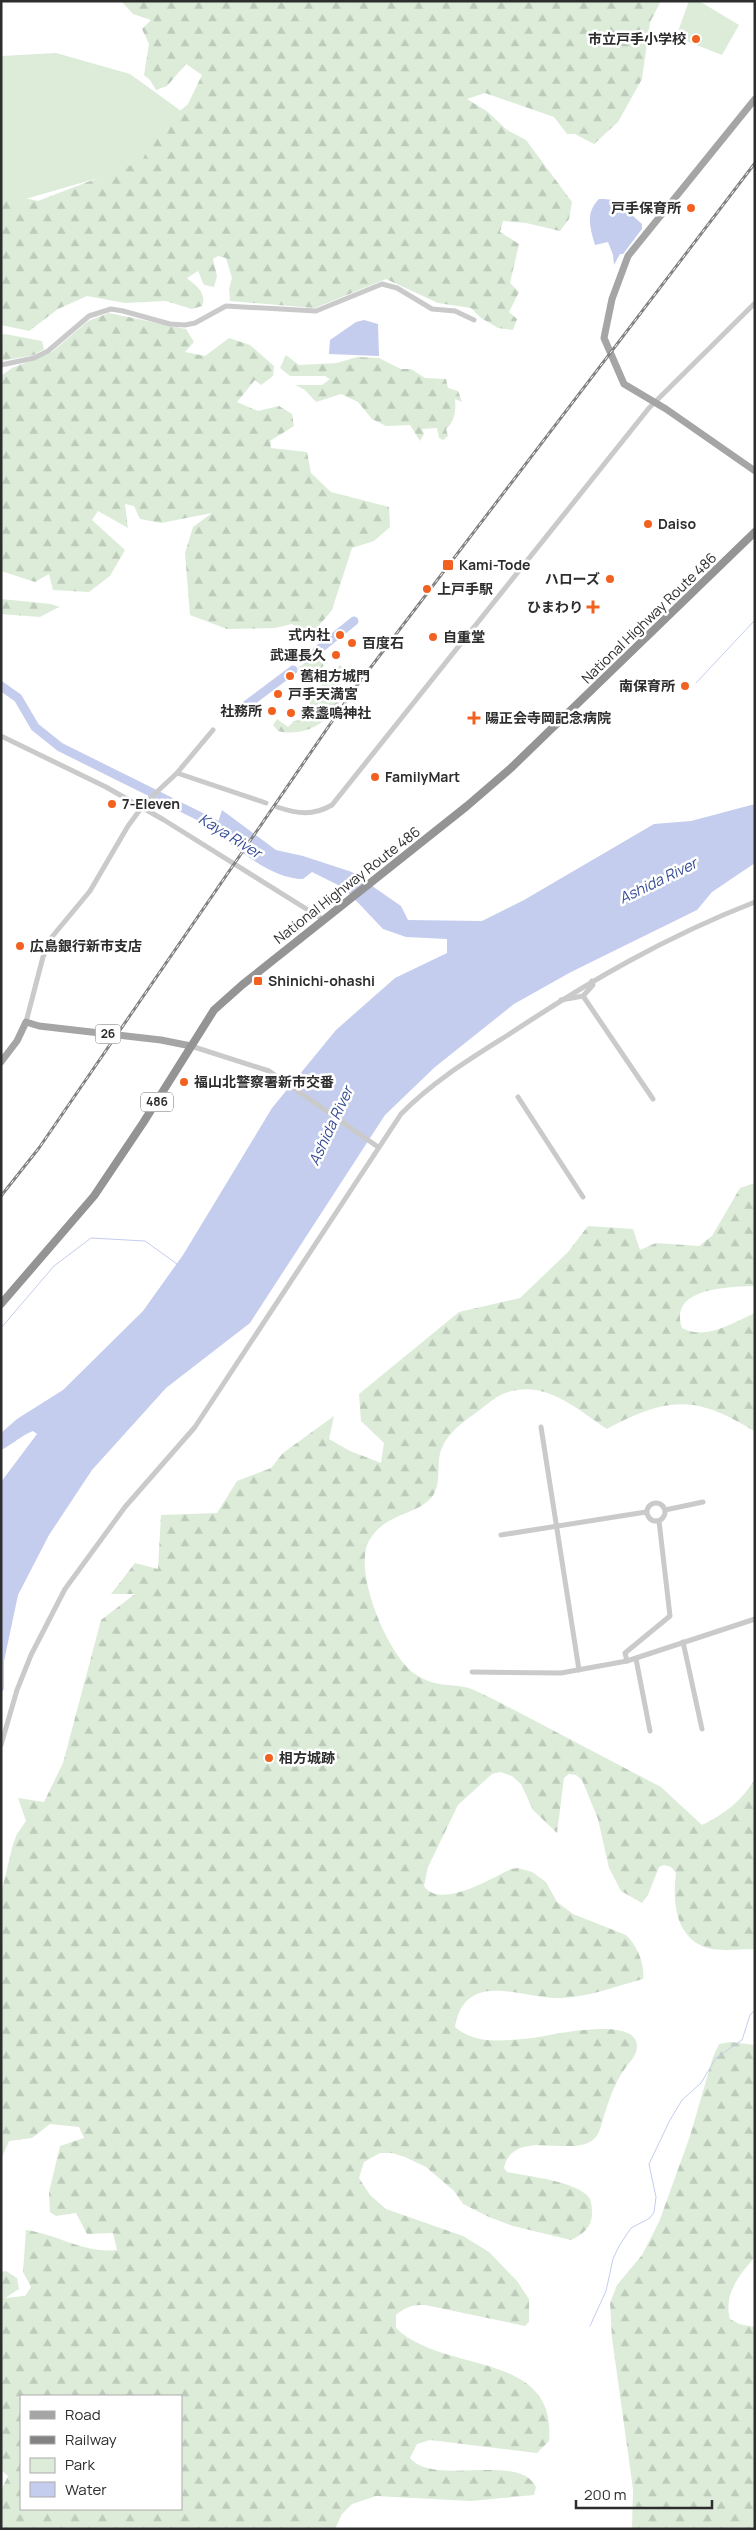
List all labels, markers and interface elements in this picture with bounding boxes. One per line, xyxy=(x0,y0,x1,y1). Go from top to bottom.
place label: 市立戸手小学校 xyxy=(588,29,686,48)
marker: 市立戸手小学校 xyxy=(690,33,702,45)
place label: 戸手保育所 xyxy=(611,198,681,217)
marker: 戸手保育所 xyxy=(685,202,697,214)
place label: Daiso xyxy=(658,514,696,533)
marker: Daiso xyxy=(642,518,654,530)
street label: National Highway Route 486 xyxy=(577,548,720,687)
place label: Kami-Tode xyxy=(459,555,530,574)
marker: Kami-Tode xyxy=(441,558,455,572)
place label: ハローズ xyxy=(545,569,600,588)
marker: ハローズ xyxy=(604,573,616,585)
place label: 上戸手駅 xyxy=(437,579,493,598)
marker: 上戸手駅 xyxy=(421,583,433,595)
place label: ひまわり xyxy=(527,597,583,616)
marker: ひまわり xyxy=(587,601,599,613)
place label: 式内社 xyxy=(288,625,330,644)
place label: 自重堂 xyxy=(443,627,485,646)
marker: 式内社 xyxy=(334,629,346,641)
marker: 自重堂 xyxy=(427,631,439,643)
place label: 百度石 xyxy=(362,633,404,652)
marker: 百度石 xyxy=(346,637,358,649)
place label: 武運長久 xyxy=(270,645,326,664)
marker: 武運長久 xyxy=(330,649,342,661)
place label: 舊相方城門 xyxy=(300,666,370,685)
marker: 舊相方城門 xyxy=(284,670,296,682)
place label: 南保育所 xyxy=(619,676,675,695)
marker: 南保育所 xyxy=(679,680,691,692)
place label: 戸手天満宮 xyxy=(288,684,358,703)
marker: 戸手天満宮 xyxy=(272,688,284,700)
place label: 社務所 xyxy=(220,701,262,720)
place label: 素盞嗚神社 xyxy=(301,703,371,722)
marker: 社務所 xyxy=(266,705,278,717)
marker: 素盞嗚神社 xyxy=(285,707,297,719)
place label: 陽正会寺岡記念病院 xyxy=(485,708,611,727)
marker: 陽正会寺岡記念病院 xyxy=(467,711,481,725)
place label: FamilyMart xyxy=(385,767,460,786)
marker: FamilyMart xyxy=(369,771,381,783)
place label: 7-Eleven xyxy=(122,794,180,813)
marker: 7-Eleven xyxy=(106,798,118,810)
water label: Kaya River xyxy=(195,808,268,864)
street label: National Highway Route 486 xyxy=(270,821,424,948)
water label: Ashida River xyxy=(615,851,703,909)
place label: 広島銀行新市支店 xyxy=(30,936,142,955)
marker: 広島銀行新市支店 xyxy=(14,940,26,952)
place label: Shinichi-ohashi xyxy=(268,971,375,990)
marker: Shinichi-ohashi xyxy=(252,975,264,987)
road number: 26 xyxy=(96,1024,120,1044)
place label: 福山北警察署新市交番 xyxy=(194,1072,334,1091)
marker: 福山北警察署新市交番 xyxy=(178,1076,190,1088)
water label: Ashida River xyxy=(303,1081,359,1169)
road number: 486 xyxy=(141,1092,173,1112)
place label: 相方城跡 xyxy=(279,1748,335,1767)
marker: 相方城跡 xyxy=(263,1752,275,1764)
legend xyxy=(20,2395,182,2510)
text: Road xyxy=(65,2404,101,2425)
text: Railway xyxy=(65,2429,117,2450)
text: Park xyxy=(65,2454,95,2475)
scale bar xyxy=(576,2478,712,2510)
text: Water xyxy=(65,2479,107,2500)
text: 200 m xyxy=(584,2484,627,2505)

